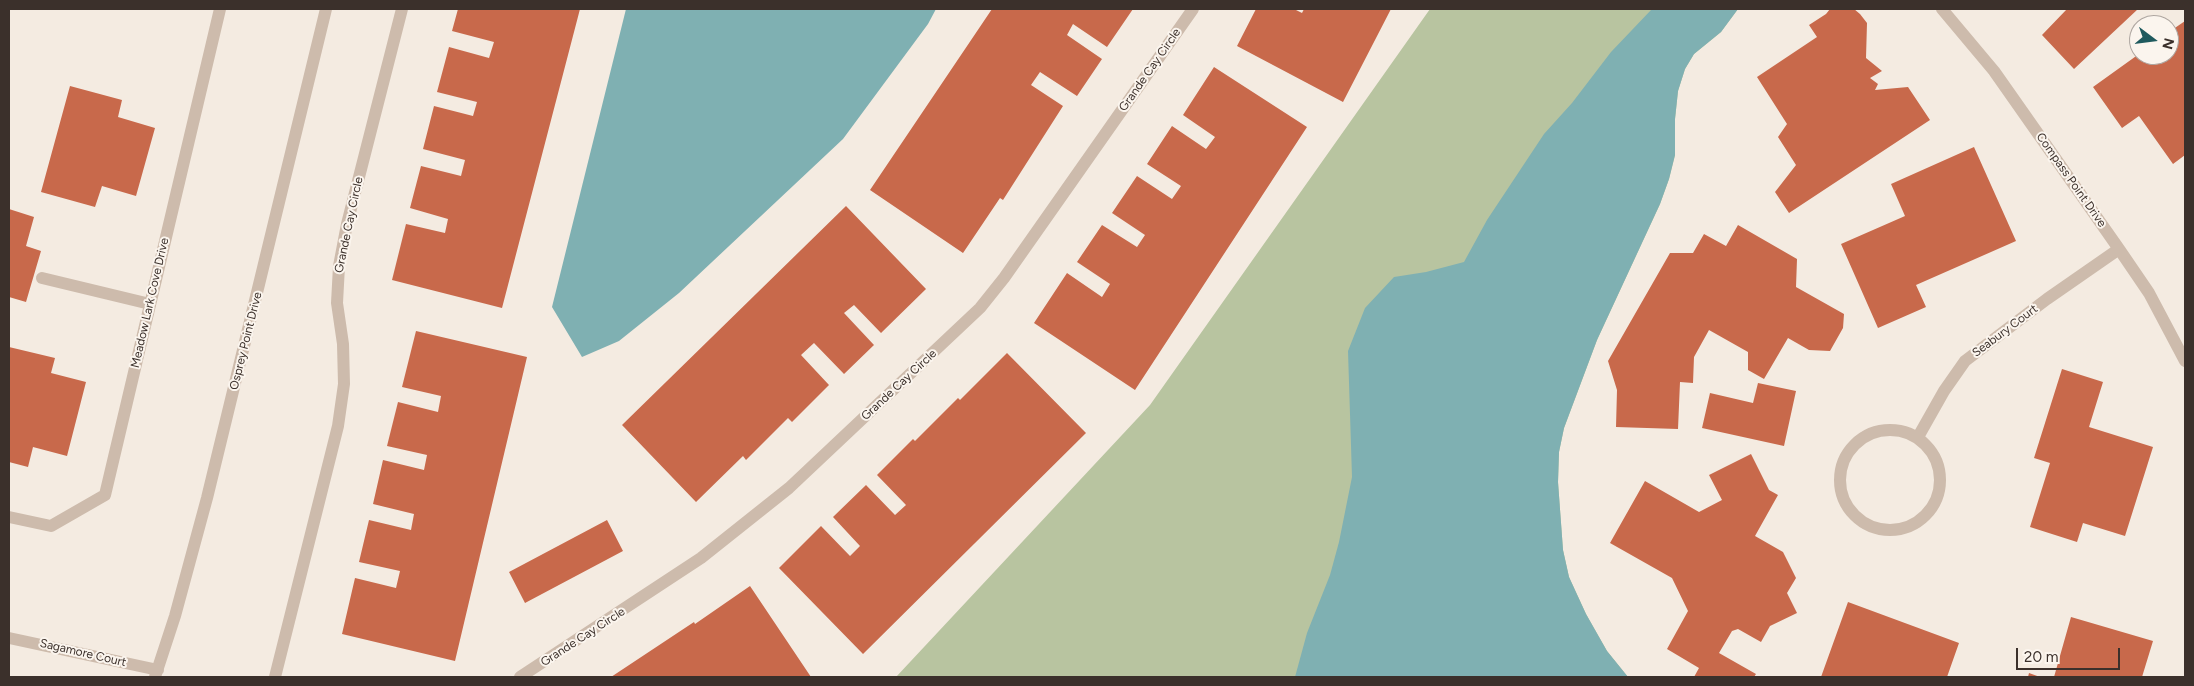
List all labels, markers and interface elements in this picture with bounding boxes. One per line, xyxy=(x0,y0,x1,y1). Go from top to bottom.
north arrow xyxy=(2129,15,2179,65)
street label: Grande Cay Circle xyxy=(1116,26,1184,114)
text: N xyxy=(2158,36,2178,51)
street label: Compass Point Drive xyxy=(2033,130,2109,230)
street label: Grande Cay Circle xyxy=(332,176,366,274)
street label: Meadow Lark Cove Drive xyxy=(128,237,172,369)
street label: Osprey Point Drive xyxy=(227,291,265,391)
street label: Seabury Court xyxy=(1970,302,2040,360)
street label: Grande Cay Circle xyxy=(858,346,940,424)
street label: Grande Cay Circle xyxy=(538,604,628,670)
street label: Sagamore Court xyxy=(38,636,128,670)
scale bar xyxy=(2019,638,2123,670)
text: 20 m xyxy=(2024,648,2058,666)

